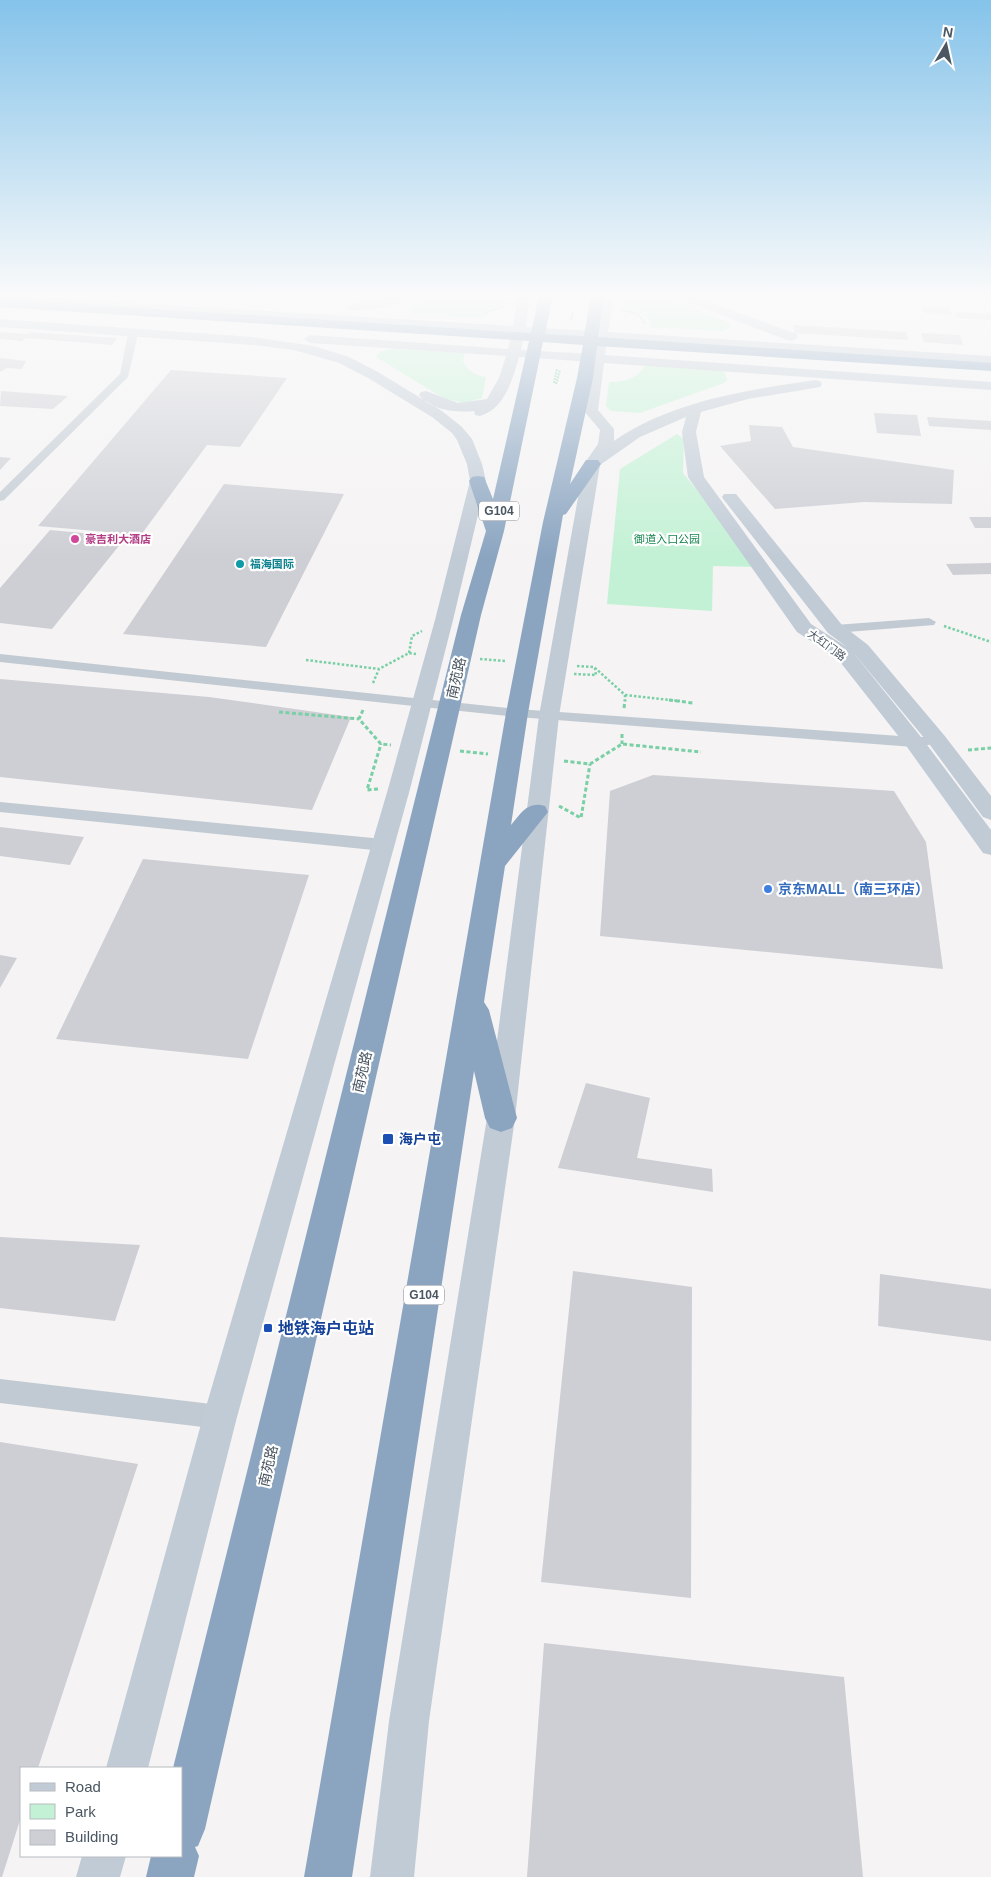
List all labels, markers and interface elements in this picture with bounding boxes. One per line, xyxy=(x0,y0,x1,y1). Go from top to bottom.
north arrow xyxy=(921,20,971,70)
text: N xyxy=(942,23,954,41)
road number: G104 xyxy=(479,502,519,520)
marker: 豪吉利大酒店 xyxy=(69,533,81,545)
place label: 豪吉利大酒店 xyxy=(85,533,151,545)
park label: 御道入口公园 xyxy=(633,533,700,545)
marker: 福海国际 xyxy=(234,558,246,570)
place label: 福海国际 xyxy=(250,558,294,570)
street label: 大红门路 xyxy=(806,627,848,663)
street label: 南苑路 xyxy=(443,656,469,700)
place label: 京东MALL（南三环店） xyxy=(778,881,929,897)
marker: 京东MALL（南三环店） xyxy=(762,883,774,895)
street label: 南苑路 xyxy=(349,1050,375,1094)
place label: 海户屯 xyxy=(399,1131,441,1147)
marker: 海户屯 xyxy=(381,1132,395,1146)
road number: G104 xyxy=(404,1286,444,1304)
place label: 地铁海户屯站 xyxy=(278,1320,374,1337)
marker: 地铁海户屯站 xyxy=(262,1322,274,1334)
street label: 南苑路 xyxy=(255,1444,281,1488)
legend xyxy=(20,1767,182,1857)
text: Road xyxy=(65,1778,101,1795)
text: Park xyxy=(65,1803,96,1820)
text: Building xyxy=(65,1828,118,1845)

